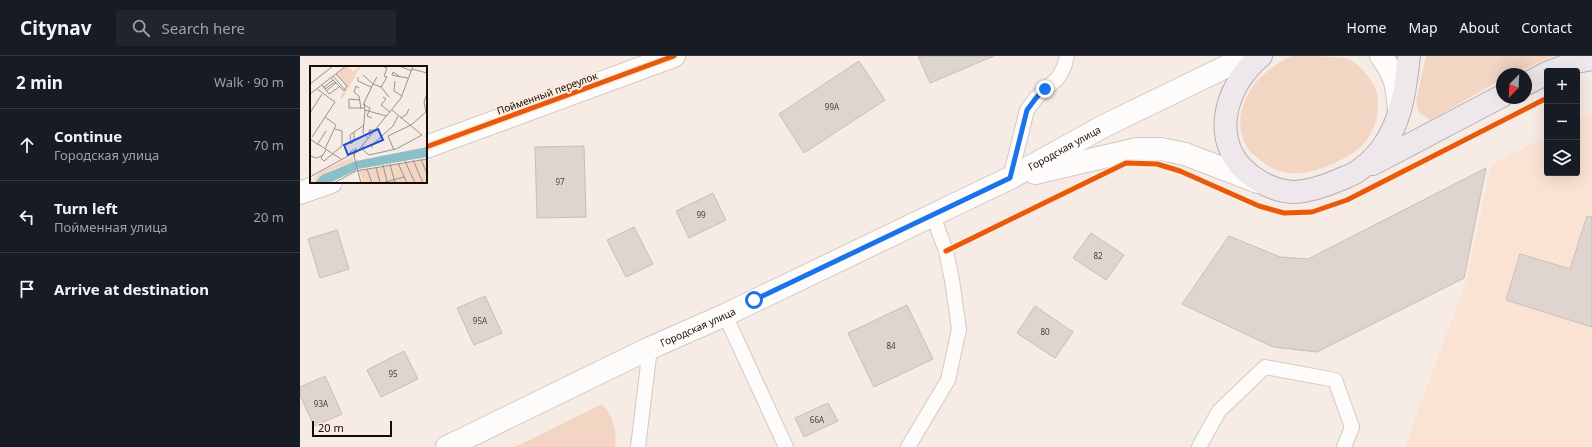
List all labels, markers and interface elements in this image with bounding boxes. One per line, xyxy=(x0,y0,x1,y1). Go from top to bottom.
search box xyxy=(116,10,396,46)
text: Citynav xyxy=(20,15,92,41)
icon: search xyxy=(130,17,152,39)
text: Search here xyxy=(162,18,245,38)
text: Home xyxy=(1347,18,1386,37)
text: Map xyxy=(1408,18,1438,37)
text: About xyxy=(1460,18,1499,37)
text: Contact xyxy=(1521,18,1572,37)
inset map xyxy=(310,66,427,183)
street label: Пойменный переулок xyxy=(495,68,600,118)
north arrow xyxy=(1496,68,1532,104)
map controls xyxy=(1544,68,1580,176)
button: + xyxy=(1544,68,1580,104)
text: 2 min xyxy=(16,71,63,94)
text: Walk · 90 m xyxy=(214,73,284,91)
route end xyxy=(1036,80,1054,98)
house number: 99А xyxy=(825,101,840,112)
button: − xyxy=(1544,104,1580,140)
street label: Городская улица xyxy=(1025,122,1103,174)
text: Continue xyxy=(54,126,122,146)
icon: ahead xyxy=(16,134,38,156)
text: 70 m xyxy=(254,136,284,154)
button: layers xyxy=(1544,140,1580,176)
text: Городская улица xyxy=(54,146,159,164)
house number: 97 xyxy=(555,176,565,187)
text: Turn left xyxy=(54,198,118,218)
icon: left xyxy=(16,206,38,228)
text: 20 m xyxy=(254,208,284,226)
house number: 99 xyxy=(696,209,706,220)
text: Пойменная улица xyxy=(54,218,167,236)
house number: 82 xyxy=(1093,250,1103,261)
icon: arrive xyxy=(16,278,38,300)
text: Arrive at destination xyxy=(54,279,209,299)
route start xyxy=(745,291,763,309)
street label: Городская улица xyxy=(658,304,738,350)
house number: 95А xyxy=(473,315,488,326)
house number: 80 xyxy=(1040,326,1050,337)
house number: 84 xyxy=(886,340,896,351)
house number: 95 xyxy=(388,368,398,379)
house number: 93А xyxy=(314,398,329,409)
house number: 66А xyxy=(810,414,825,425)
scale bar xyxy=(312,419,392,438)
text: 20 m xyxy=(318,420,344,435)

